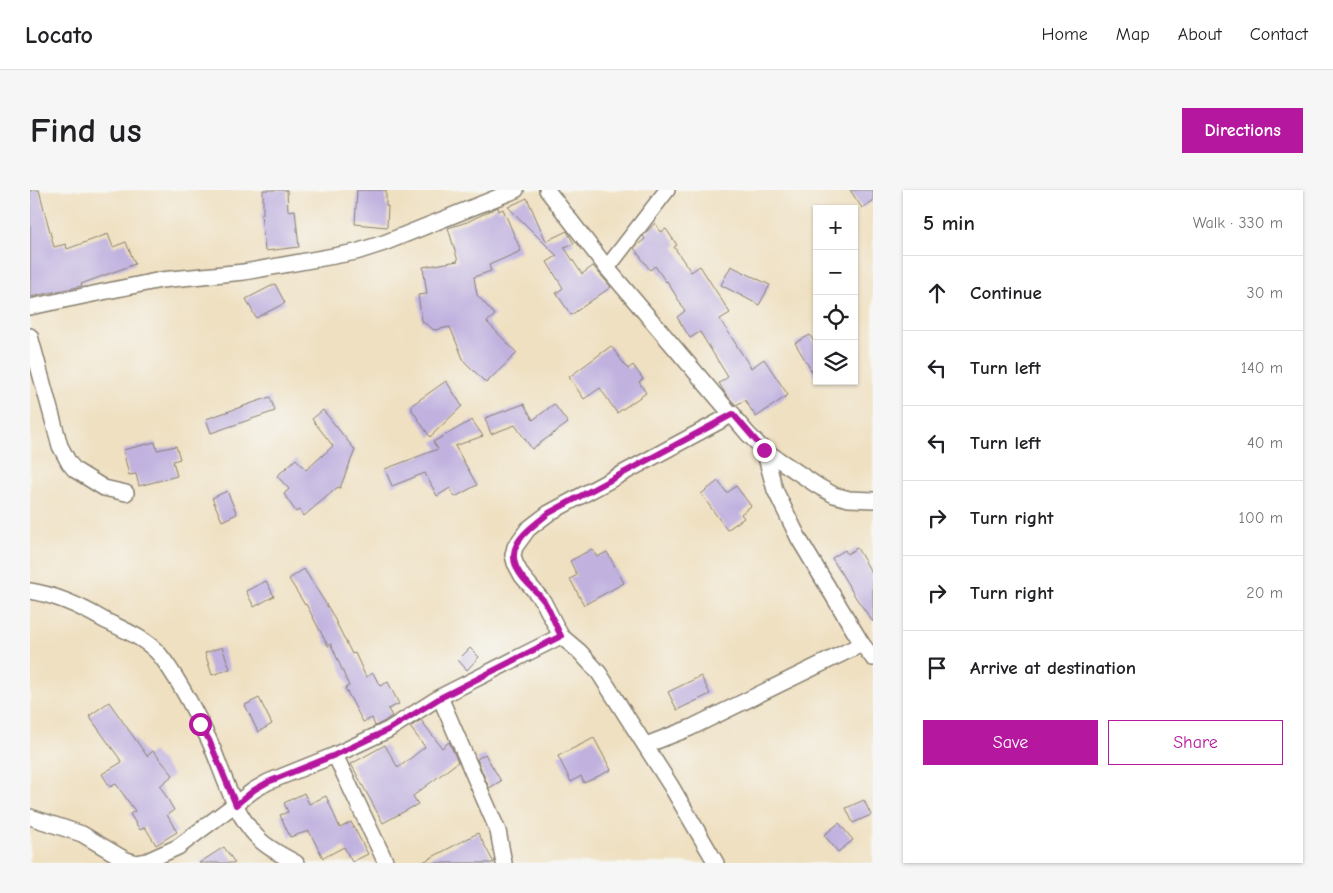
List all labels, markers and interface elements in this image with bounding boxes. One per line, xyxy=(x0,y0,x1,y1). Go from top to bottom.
text: Locato xyxy=(25,21,93,49)
text: Home xyxy=(1041,24,1088,45)
text: Map xyxy=(1116,24,1150,45)
text: About xyxy=(1178,24,1222,45)
text: Contact xyxy=(1250,24,1308,45)
button: Directions xyxy=(1182,108,1303,153)
text: Find us xyxy=(30,110,142,151)
map controls xyxy=(813,205,858,385)
button: + xyxy=(813,205,858,250)
text: 5 min xyxy=(923,211,975,235)
text: Walk · 330 m xyxy=(1193,214,1283,232)
button: − xyxy=(813,250,858,295)
icon: ahead xyxy=(923,279,951,307)
text: Continue xyxy=(970,282,1042,304)
text: 30 m xyxy=(1247,284,1283,302)
button: locate xyxy=(813,295,858,340)
button: layers xyxy=(813,340,858,385)
icon: left xyxy=(923,354,951,382)
text: Turn left xyxy=(970,357,1041,379)
text: 140 m xyxy=(1241,359,1283,377)
icon: left xyxy=(923,429,951,457)
text: Turn left xyxy=(970,432,1041,454)
text: 40 m xyxy=(1247,434,1283,452)
route end xyxy=(753,439,776,462)
icon: right xyxy=(923,504,951,532)
text: Turn right xyxy=(970,507,1054,529)
text: 100 m xyxy=(1239,509,1283,527)
icon: right xyxy=(923,579,951,607)
text: Turn right xyxy=(970,582,1054,604)
text: 20 m xyxy=(1246,584,1283,602)
icon: arrive xyxy=(923,654,951,682)
text: Arrive at destination xyxy=(970,657,1136,679)
route start xyxy=(189,713,212,736)
button: Save xyxy=(923,720,1098,765)
button: Share xyxy=(1108,720,1283,765)

